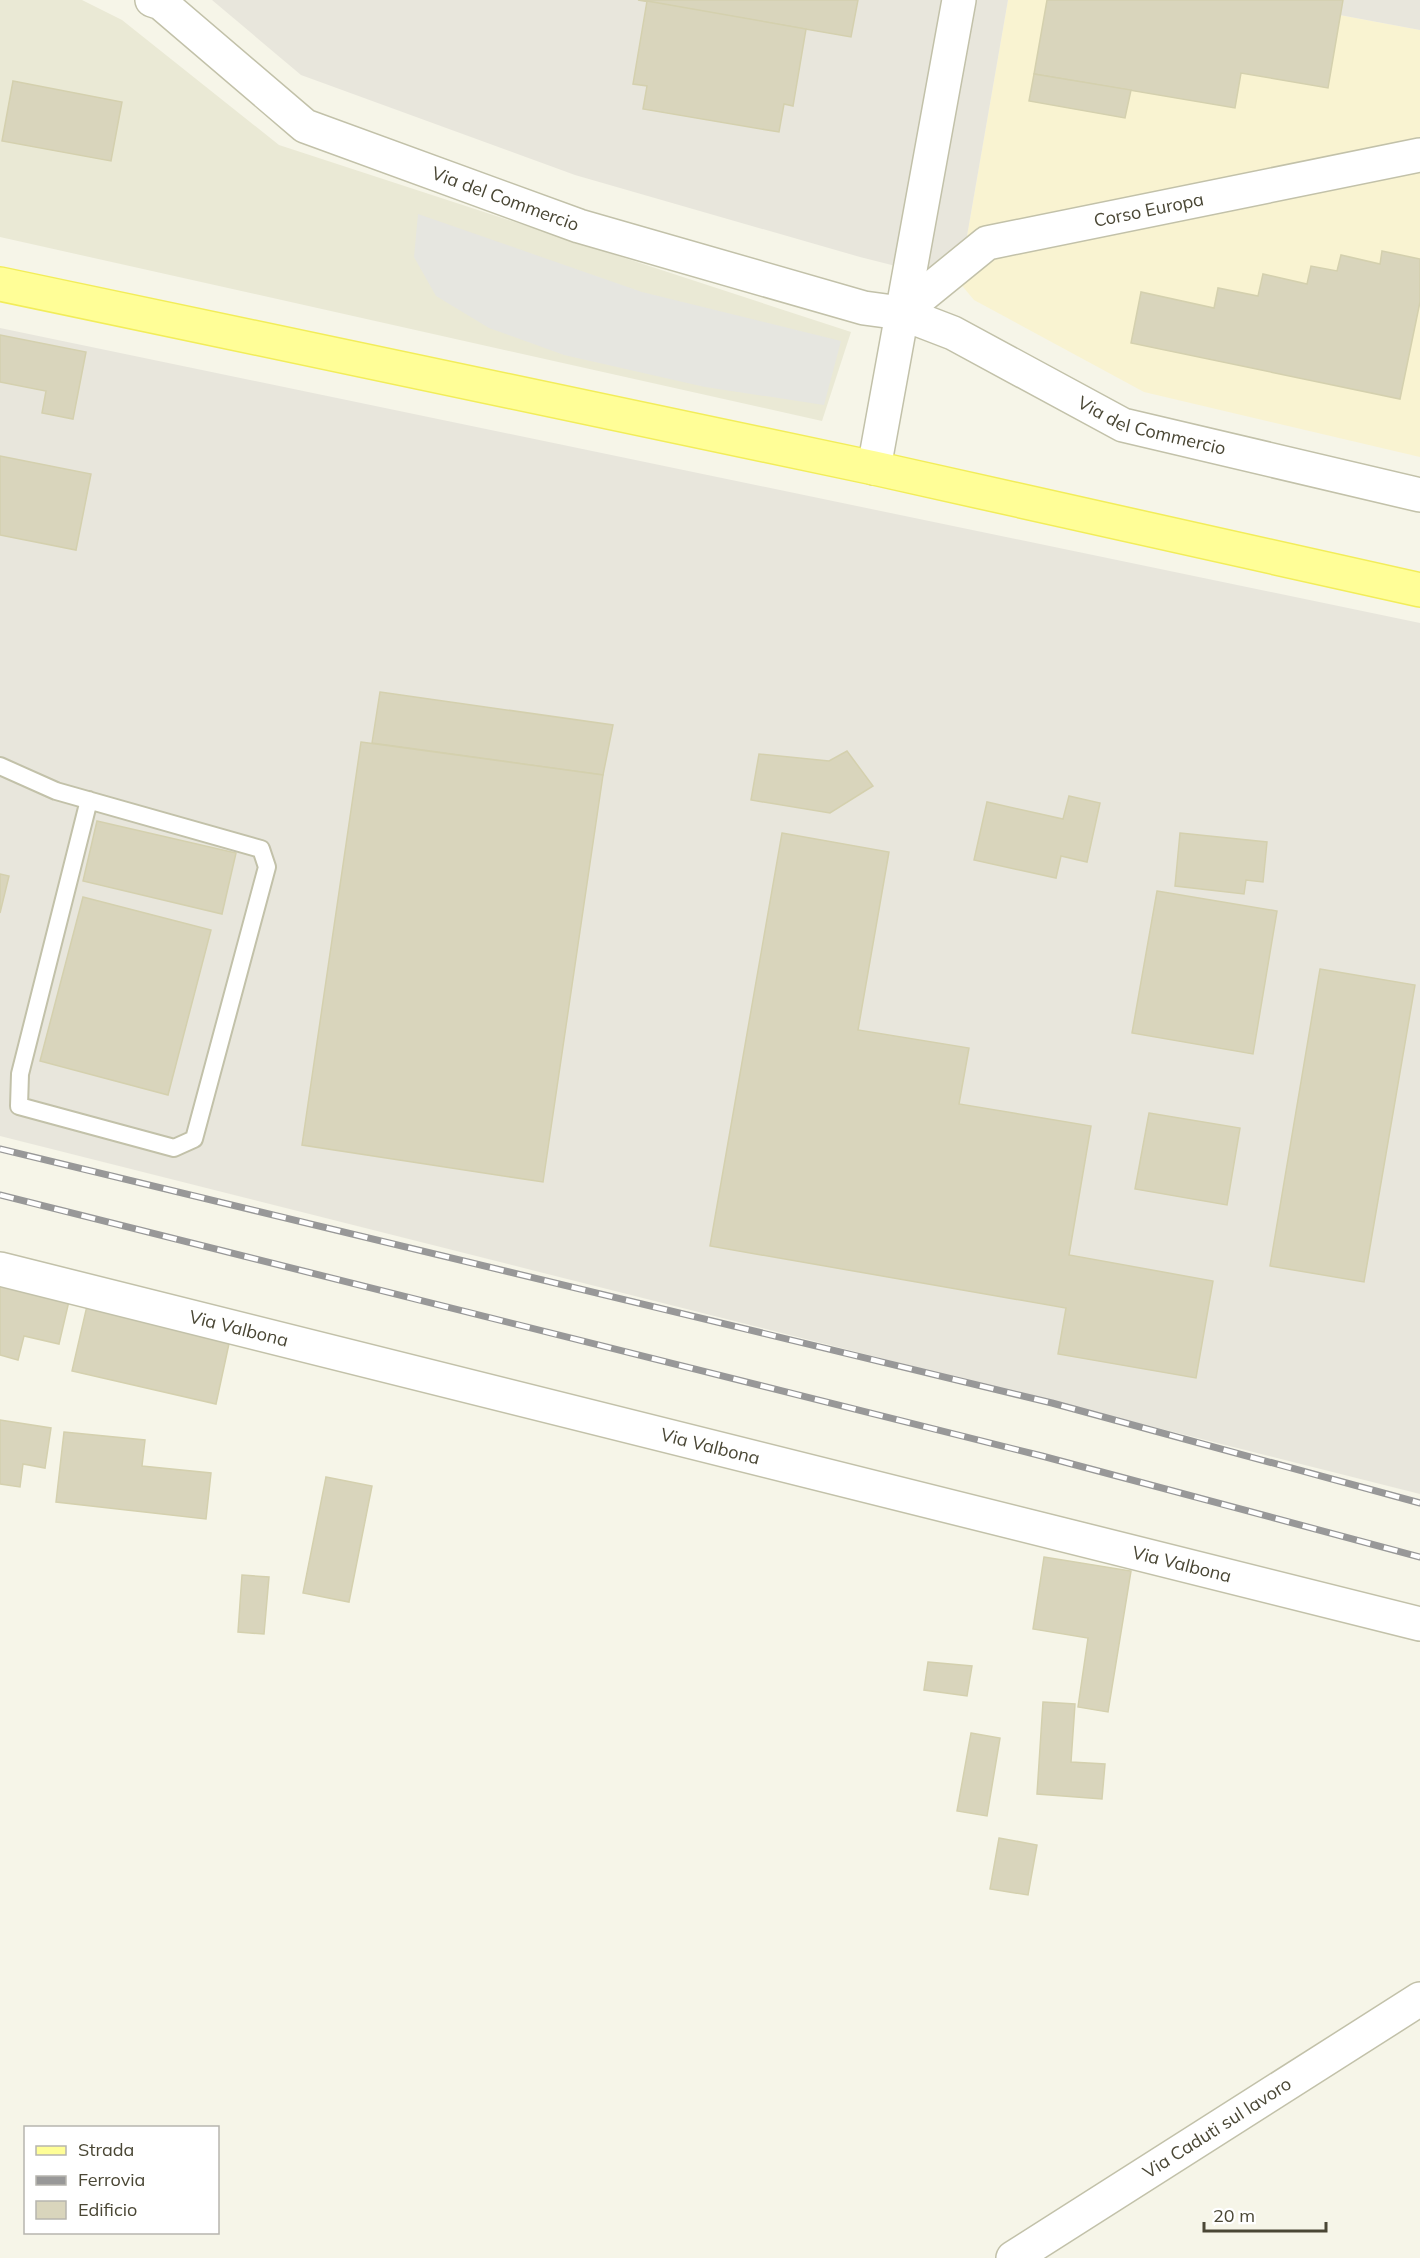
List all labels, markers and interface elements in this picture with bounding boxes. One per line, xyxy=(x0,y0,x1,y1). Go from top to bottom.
street label: Via del Commercio xyxy=(428,161,582,236)
street label: Corso Europa xyxy=(1092,187,1206,232)
street label: Via del Commercio xyxy=(1074,391,1228,460)
street label: Via Valbona xyxy=(187,1305,291,1352)
street label: Via Valbona xyxy=(658,1423,762,1470)
street label: Via Valbona xyxy=(1130,1540,1234,1587)
street label: Via Caduti sul lavoro xyxy=(1138,2072,1295,2183)
legend xyxy=(24,2126,219,2234)
text: Strada xyxy=(78,2138,134,2161)
text: Ferrovia xyxy=(78,2168,145,2191)
scale bar xyxy=(1204,2195,1326,2233)
text: Edificio xyxy=(78,2198,137,2221)
text: 20 m xyxy=(1213,2204,1255,2227)

